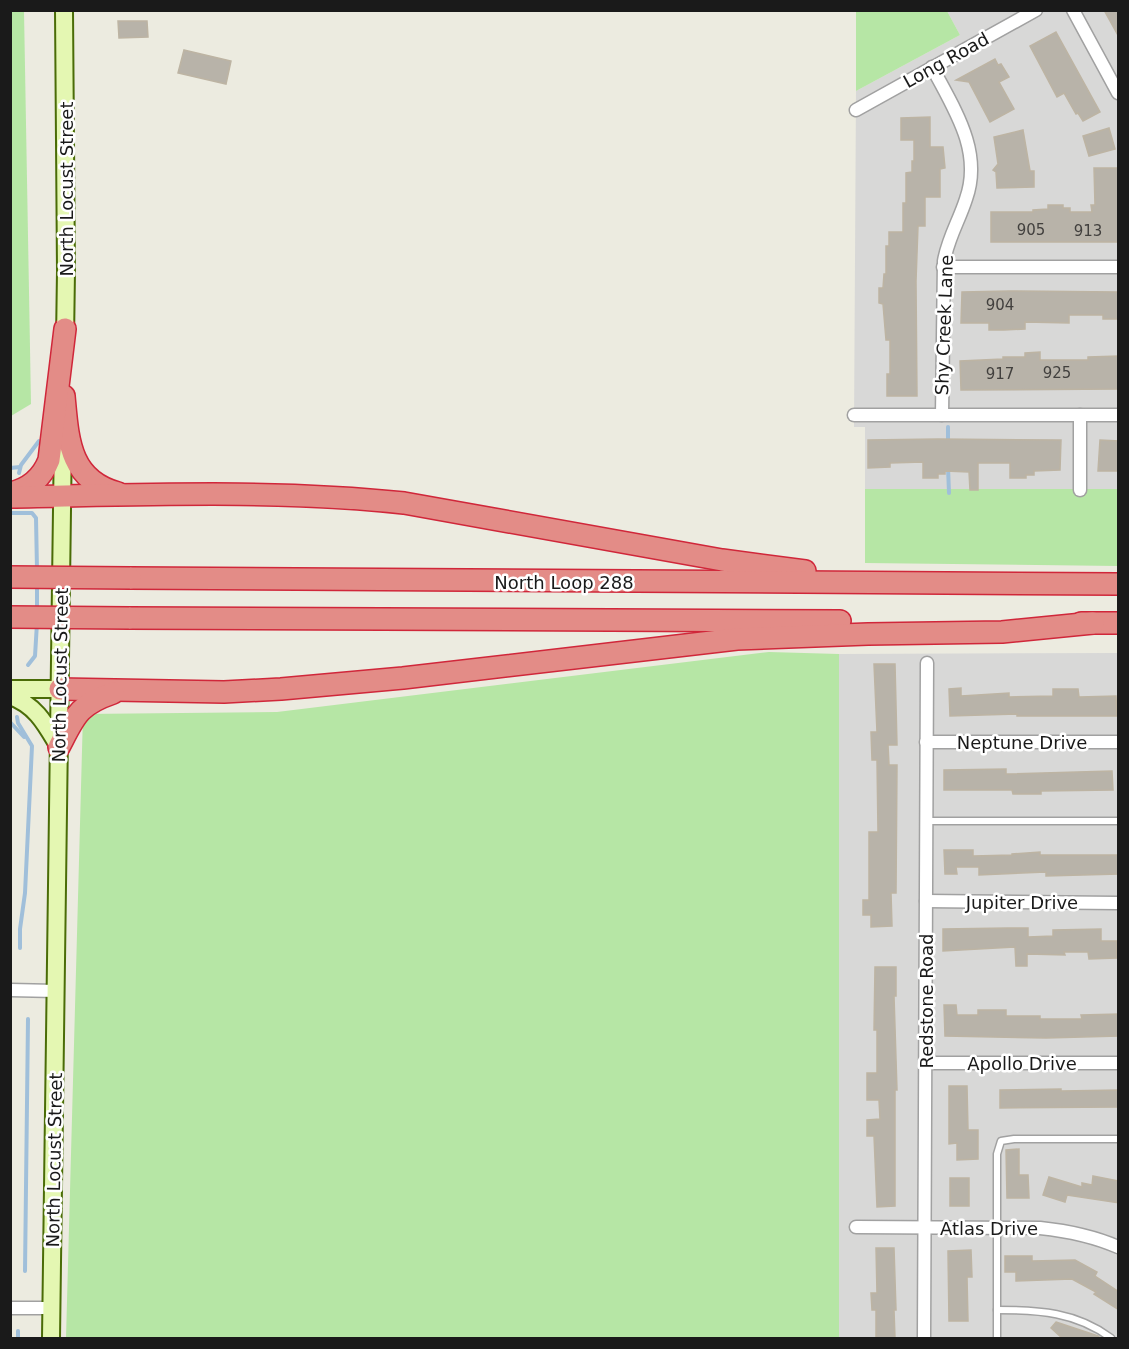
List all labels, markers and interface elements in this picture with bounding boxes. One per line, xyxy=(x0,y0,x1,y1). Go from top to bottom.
street label: Long Road xyxy=(900,28,992,92)
street label: North Locust Street xyxy=(56,102,77,276)
house number: 905 xyxy=(1017,221,1045,239)
house number: 913 xyxy=(1074,222,1102,240)
street label: Shy Creek Lane xyxy=(931,254,957,396)
house number: 904 xyxy=(986,296,1014,314)
house number: 925 xyxy=(1043,364,1071,382)
house number: 917 xyxy=(986,365,1014,383)
street label: North Loop 288 xyxy=(494,572,634,593)
street label: North Locust Street xyxy=(48,587,72,763)
street label: Neptune Drive xyxy=(957,732,1087,753)
street label: Jupiter Drive xyxy=(965,892,1078,913)
street label: Redstone Road xyxy=(916,933,937,1069)
street label: Apollo Drive xyxy=(967,1053,1077,1074)
street label: North Locust Street xyxy=(42,1072,66,1248)
street label: Atlas Drive xyxy=(940,1218,1038,1239)

